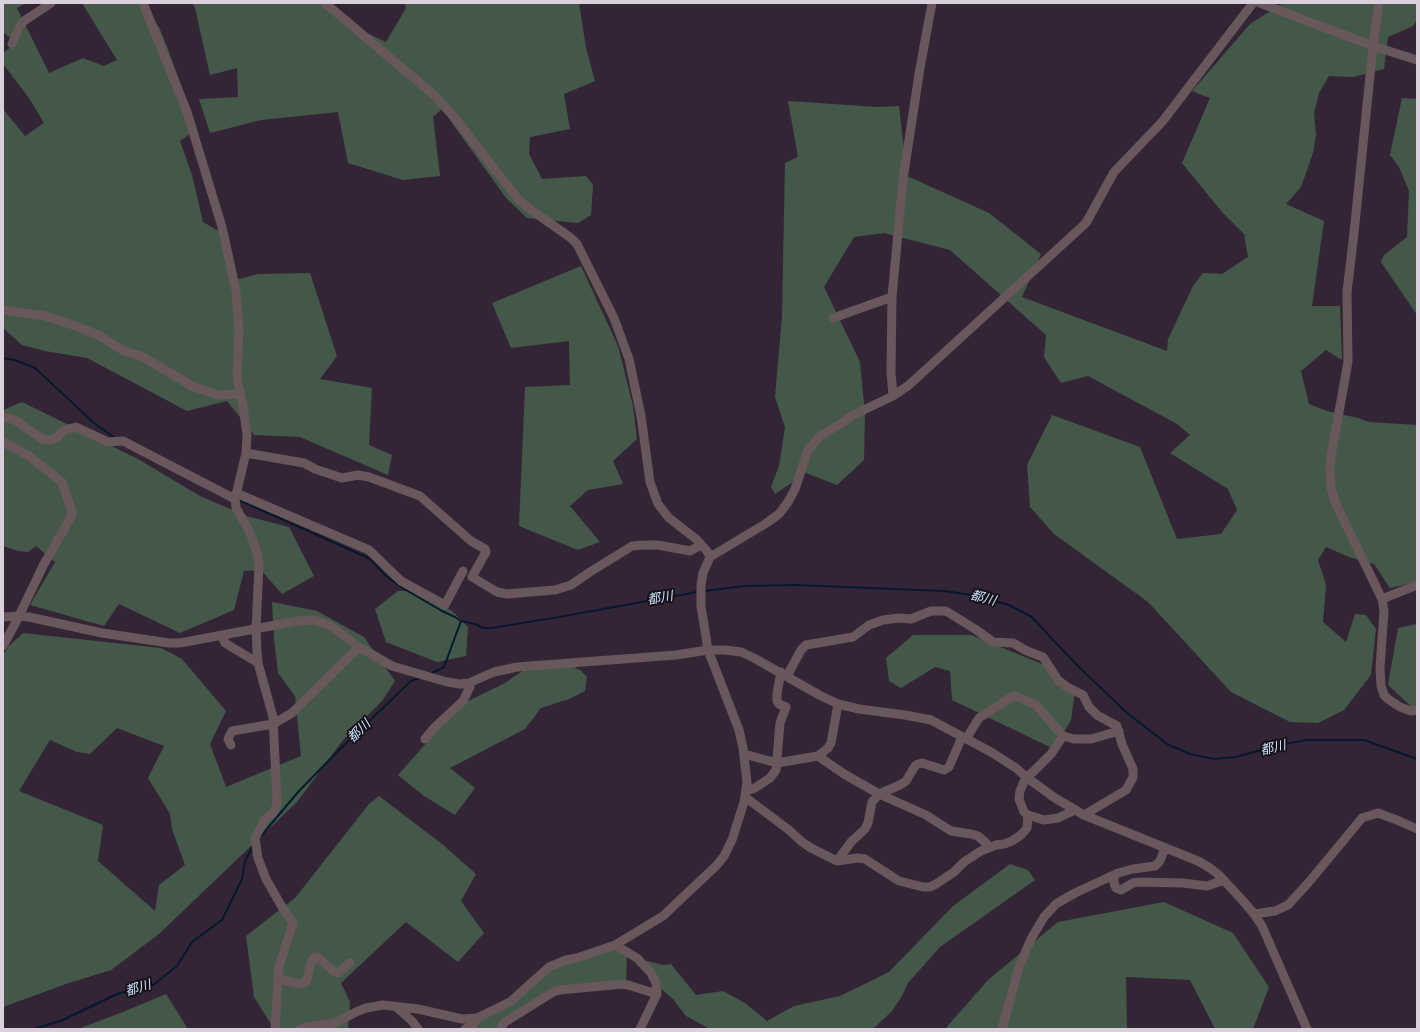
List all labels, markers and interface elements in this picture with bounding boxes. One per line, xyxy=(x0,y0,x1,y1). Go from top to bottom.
water label: 都川 xyxy=(968,587,998,609)
water label: 都川 xyxy=(646,588,674,608)
water label: 都川 xyxy=(344,716,374,746)
water label: 都川 xyxy=(1258,737,1288,759)
water label: 都川 xyxy=(123,977,153,999)

